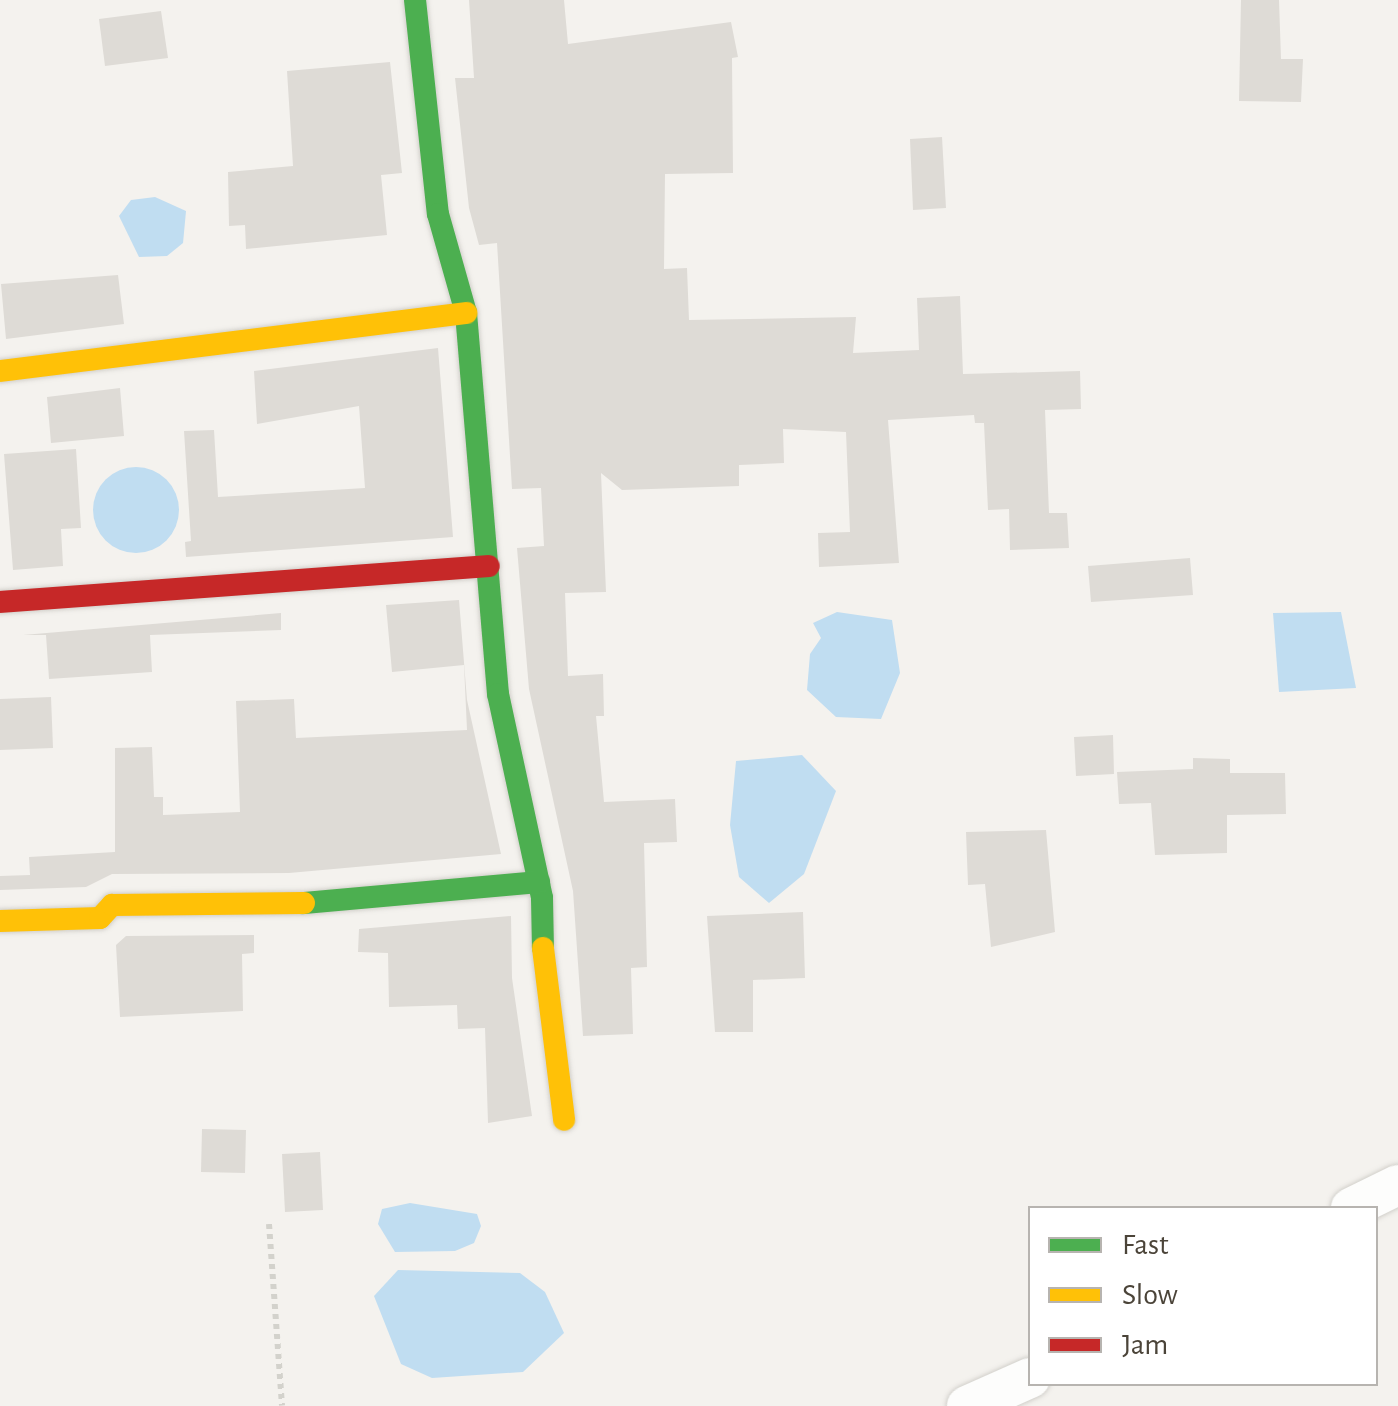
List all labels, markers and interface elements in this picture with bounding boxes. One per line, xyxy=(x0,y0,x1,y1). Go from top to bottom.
legend xyxy=(1028,1206,1378,1386)
text: Fast xyxy=(1122,1230,1169,1260)
text: Slow xyxy=(1122,1280,1178,1310)
text: Jam xyxy=(1122,1330,1168,1360)

